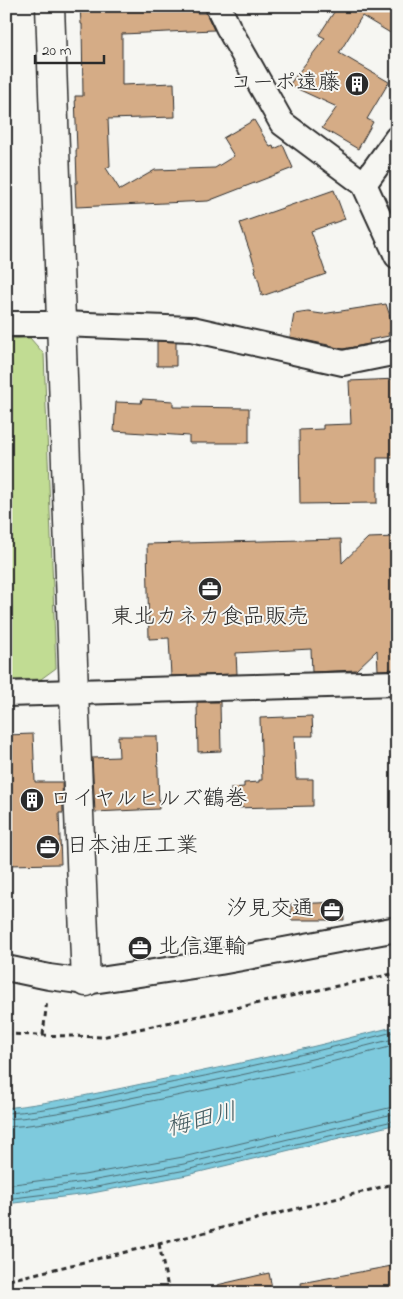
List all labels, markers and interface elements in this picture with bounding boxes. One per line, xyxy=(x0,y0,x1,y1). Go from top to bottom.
scale bar xyxy=(35,32,104,64)
text: 20 m xyxy=(42,40,72,62)
place label: コーポ遠藤 xyxy=(230,68,340,100)
building icon: コーポ遠藤 xyxy=(344,71,370,97)
office icon: 東北カネカ食品販売 xyxy=(197,576,223,602)
place label: 東北カネカ食品販売 xyxy=(111,602,309,634)
place label: ロイヤルヒルズ鶴巻 xyxy=(50,784,247,816)
building icon: ロイヤルヒルズ鶴巻 xyxy=(19,787,45,813)
place label: 日本油圧工業 xyxy=(66,831,198,863)
office icon: 日本油圧工業 xyxy=(35,834,61,860)
place label: 汐見交通 xyxy=(226,894,314,926)
office icon: 汐見交通 xyxy=(319,897,345,923)
place label: 北信運輸 xyxy=(158,932,246,964)
office icon: 北信運輸 xyxy=(127,935,153,961)
water label: 梅田川 xyxy=(163,1095,241,1147)

